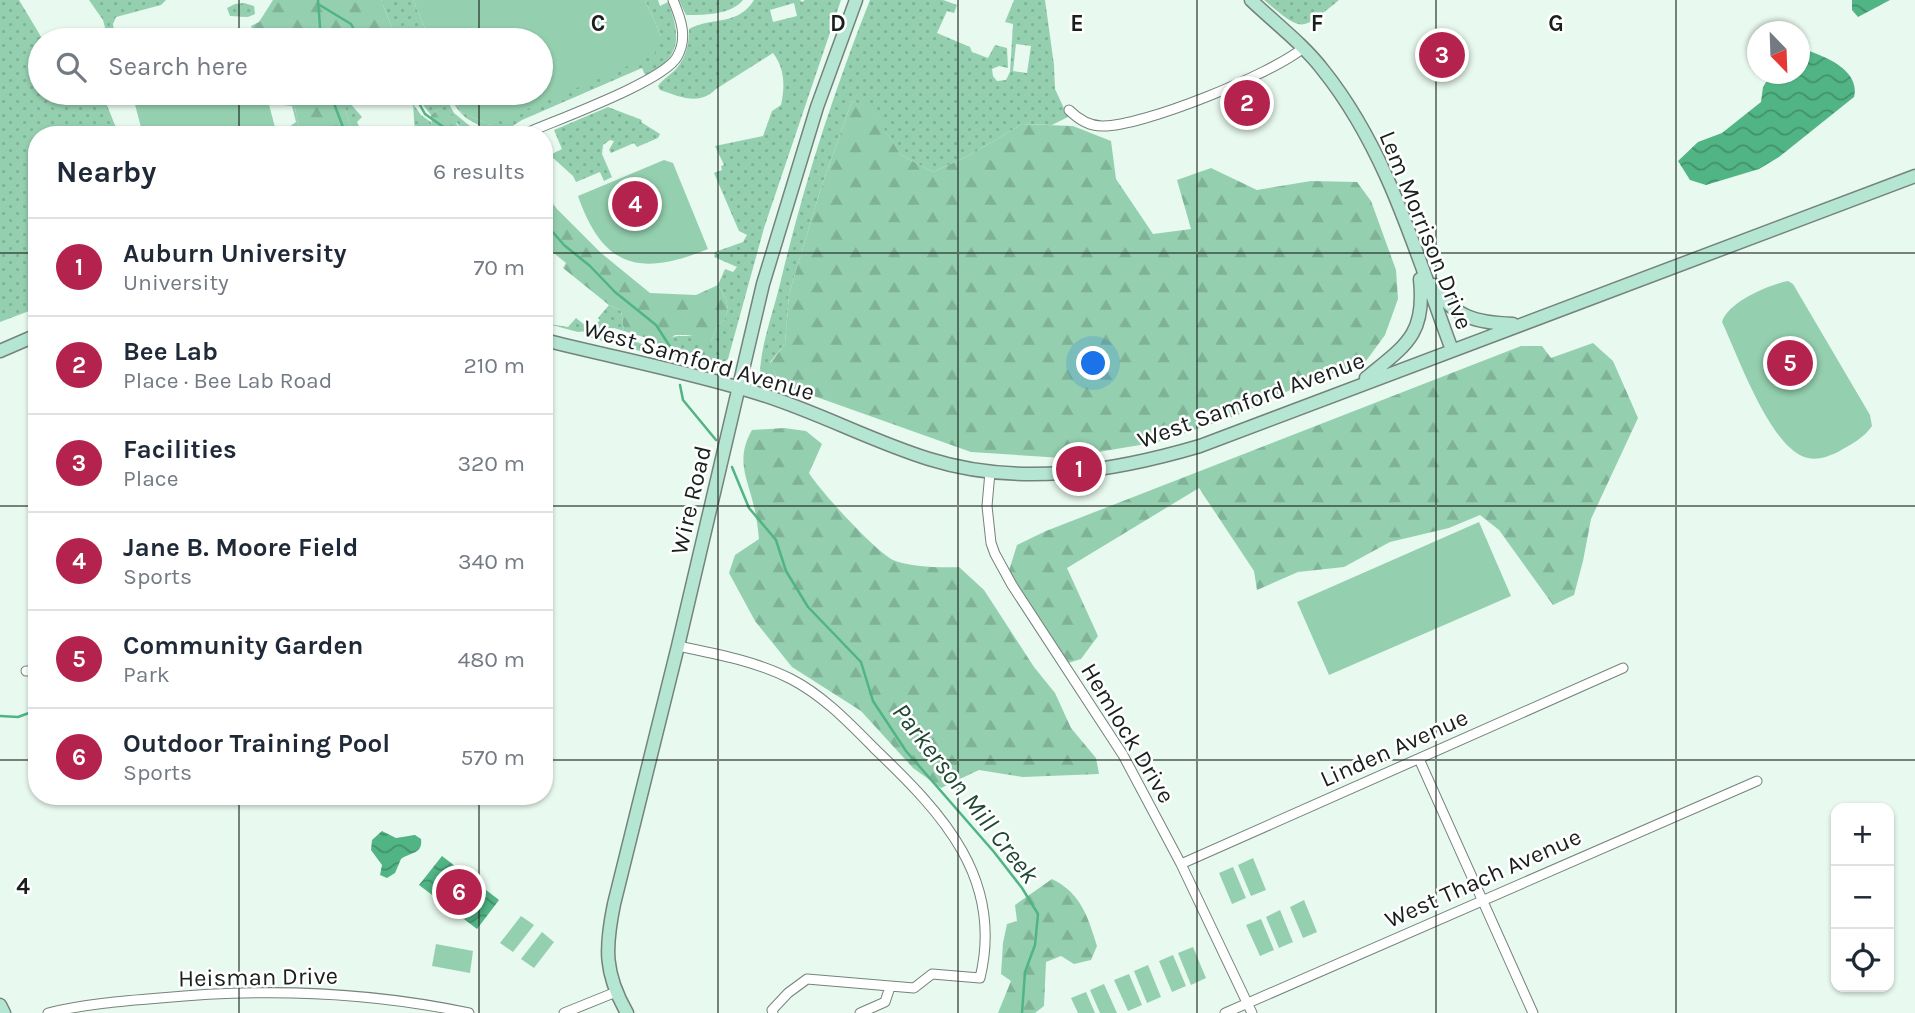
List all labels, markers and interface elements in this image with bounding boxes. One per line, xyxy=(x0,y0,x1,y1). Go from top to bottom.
text: C xyxy=(591,10,605,37)
text: D xyxy=(830,10,846,37)
text: E xyxy=(1070,10,1084,37)
text: F xyxy=(1311,10,1323,37)
text: G xyxy=(1548,10,1564,37)
north arrow xyxy=(1747,21,1810,84)
search box xyxy=(28,28,553,105)
pin: 3 xyxy=(1419,29,1465,81)
icon: search xyxy=(52,48,90,86)
text: Search here xyxy=(108,51,248,82)
pin: 2 xyxy=(1224,77,1270,129)
street label: Lem Morrison Drive xyxy=(1373,127,1479,333)
text: Nearby xyxy=(56,154,156,190)
text: 6 results xyxy=(433,158,525,185)
pin: 4 xyxy=(612,178,658,230)
text: Auburn University xyxy=(123,238,347,269)
text: 1 xyxy=(75,254,83,281)
text: 70 m xyxy=(474,254,525,281)
text: University xyxy=(123,269,229,296)
street label: West Samford Avenue xyxy=(580,314,818,406)
text: Bee Lab xyxy=(123,336,218,367)
pin: 5 xyxy=(1767,337,1813,389)
your location xyxy=(1076,346,1110,380)
street label: West Samford Avenue xyxy=(1134,346,1368,454)
text: 2 xyxy=(72,352,86,379)
text: 210 m xyxy=(463,352,525,379)
text: Place · Bee Lab Road xyxy=(123,367,332,394)
text: Facilities xyxy=(123,434,237,465)
street label: Wire Road xyxy=(665,443,717,557)
pin: 1 xyxy=(1056,443,1102,495)
text: 3 xyxy=(72,450,86,477)
text: 320 m xyxy=(457,450,525,477)
text: Place xyxy=(123,465,179,492)
text: Jane B. Moore Field xyxy=(123,532,358,563)
text: 4 xyxy=(72,548,86,575)
text: 340 m xyxy=(458,548,525,575)
text: Sports xyxy=(123,563,192,590)
text: Community Garden xyxy=(123,630,363,661)
text: 5 xyxy=(72,646,86,673)
text: 480 m xyxy=(457,646,525,673)
street label: Hemlock Drive xyxy=(1075,658,1181,808)
text: Park xyxy=(123,661,170,688)
water label: Parkerson Mill Creek xyxy=(886,697,1046,890)
street label: Linden Avenue xyxy=(1316,703,1472,793)
text: Outdoor Training Pool xyxy=(123,728,390,759)
text: 6 xyxy=(72,744,86,771)
text: 570 m xyxy=(461,744,525,771)
text: Sports xyxy=(123,759,192,786)
map controls xyxy=(1831,803,1894,992)
button: + xyxy=(1831,803,1894,866)
street label: West Thach Avenue xyxy=(1381,822,1585,934)
pin: 6 xyxy=(436,866,482,918)
button: − xyxy=(1831,866,1894,929)
text: 4 xyxy=(16,873,30,900)
button: locate xyxy=(1831,929,1894,992)
street label: Heisman Drive xyxy=(178,962,338,992)

